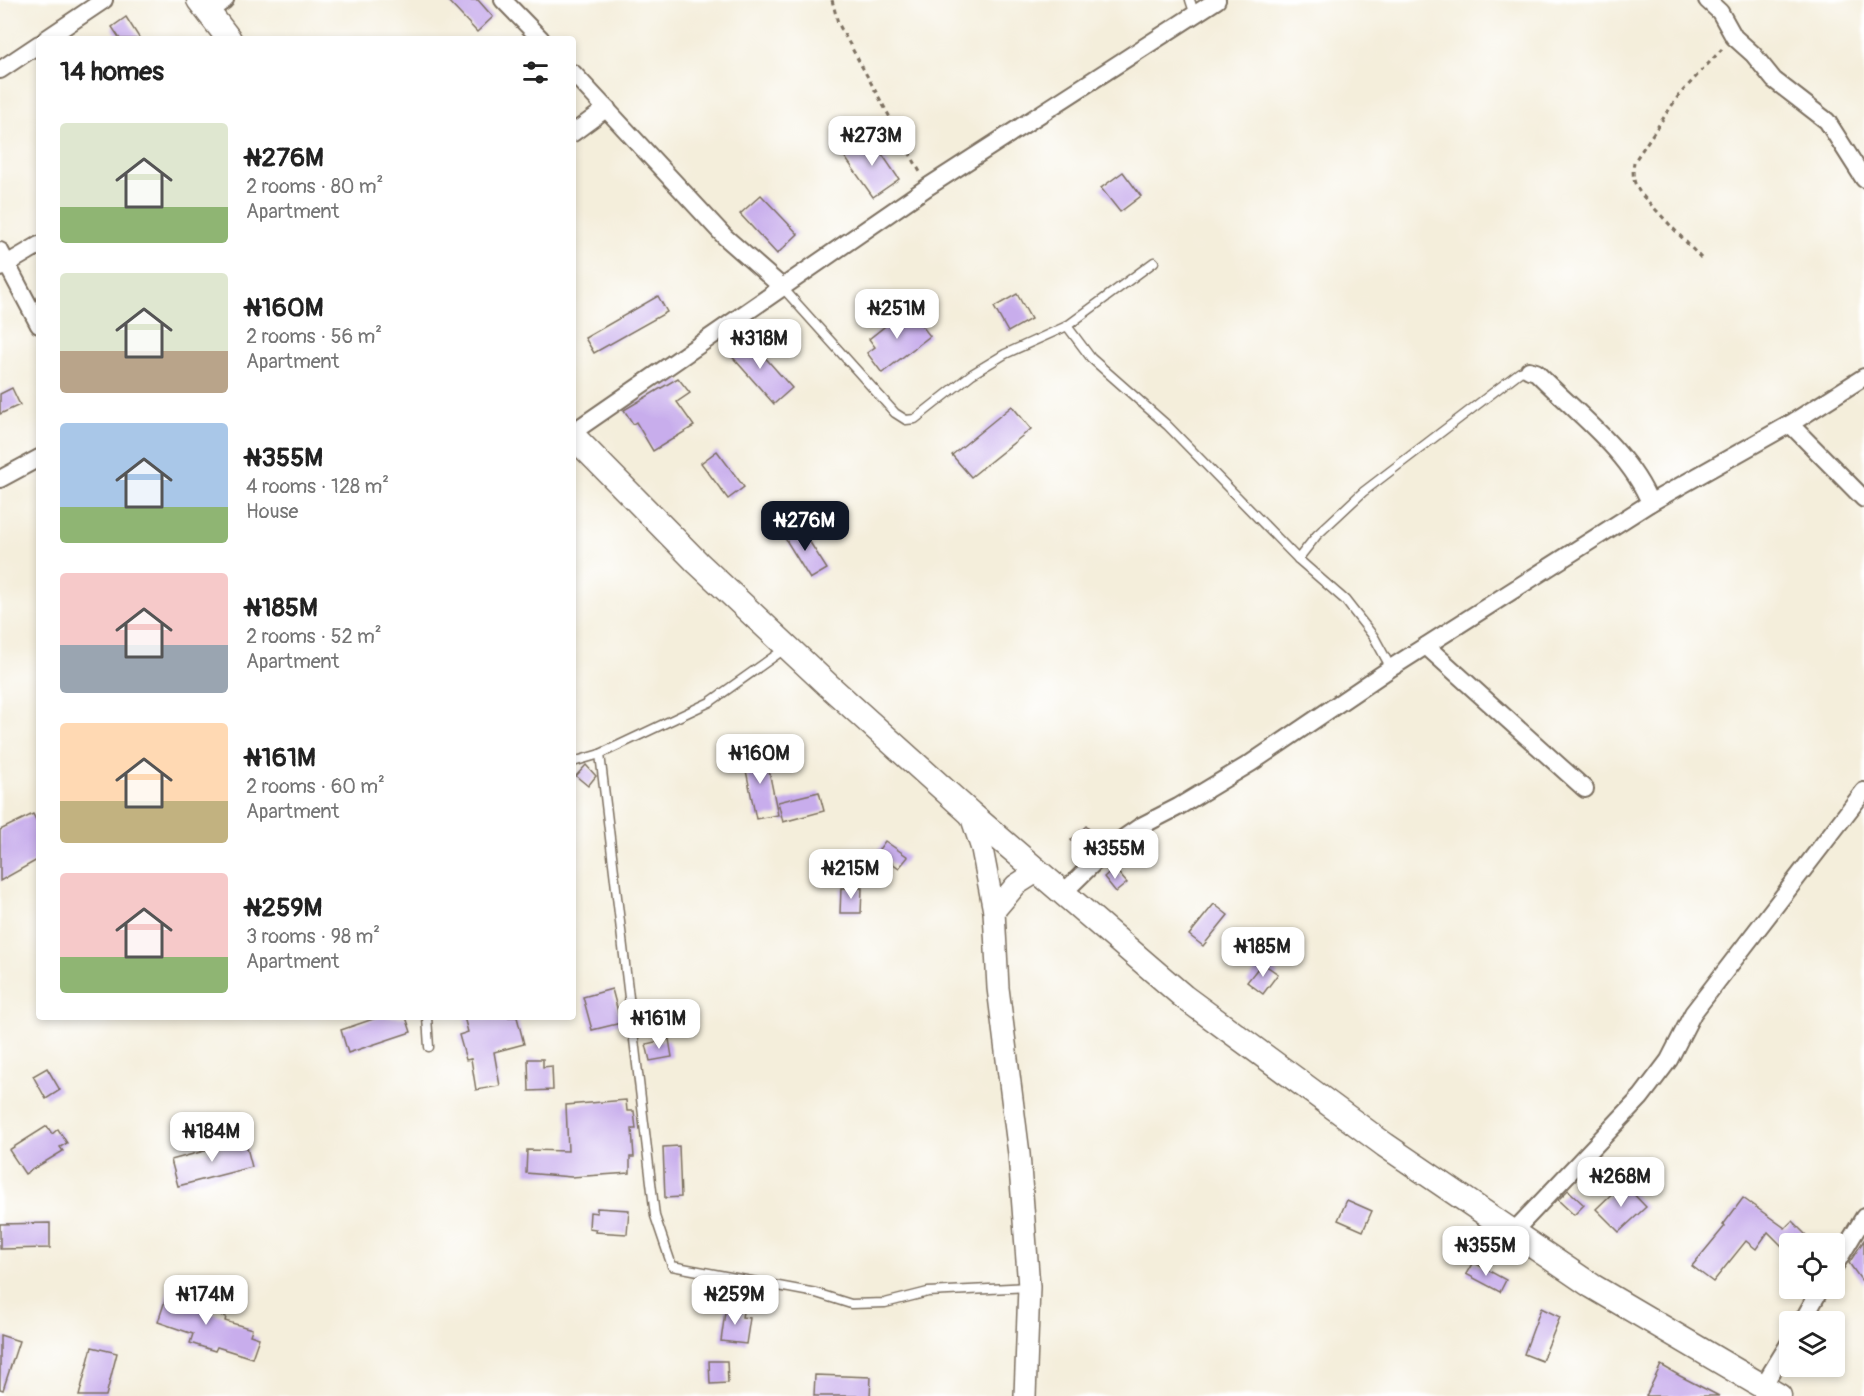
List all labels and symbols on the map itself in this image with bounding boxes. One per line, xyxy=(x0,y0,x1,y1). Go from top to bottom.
pin: ₦273M xyxy=(830,116,914,167)
pin: ₦251M xyxy=(855,289,939,340)
pin: ₦318M xyxy=(718,319,802,370)
pin: ₦276M xyxy=(763,501,847,552)
pin: ₦160M xyxy=(718,734,802,785)
pin: ₦355M xyxy=(1073,829,1157,880)
pin: ₦215M xyxy=(809,849,893,900)
pin: ₦185M xyxy=(1221,927,1305,978)
pin: ₦161M xyxy=(617,999,701,1050)
pin: ₦184M xyxy=(170,1112,254,1163)
pin: ₦268M xyxy=(1579,1157,1663,1208)
pin: ₦355M xyxy=(1444,1226,1528,1277)
pin: ₦174M xyxy=(164,1275,248,1326)
pin: ₦259M xyxy=(693,1275,777,1326)

